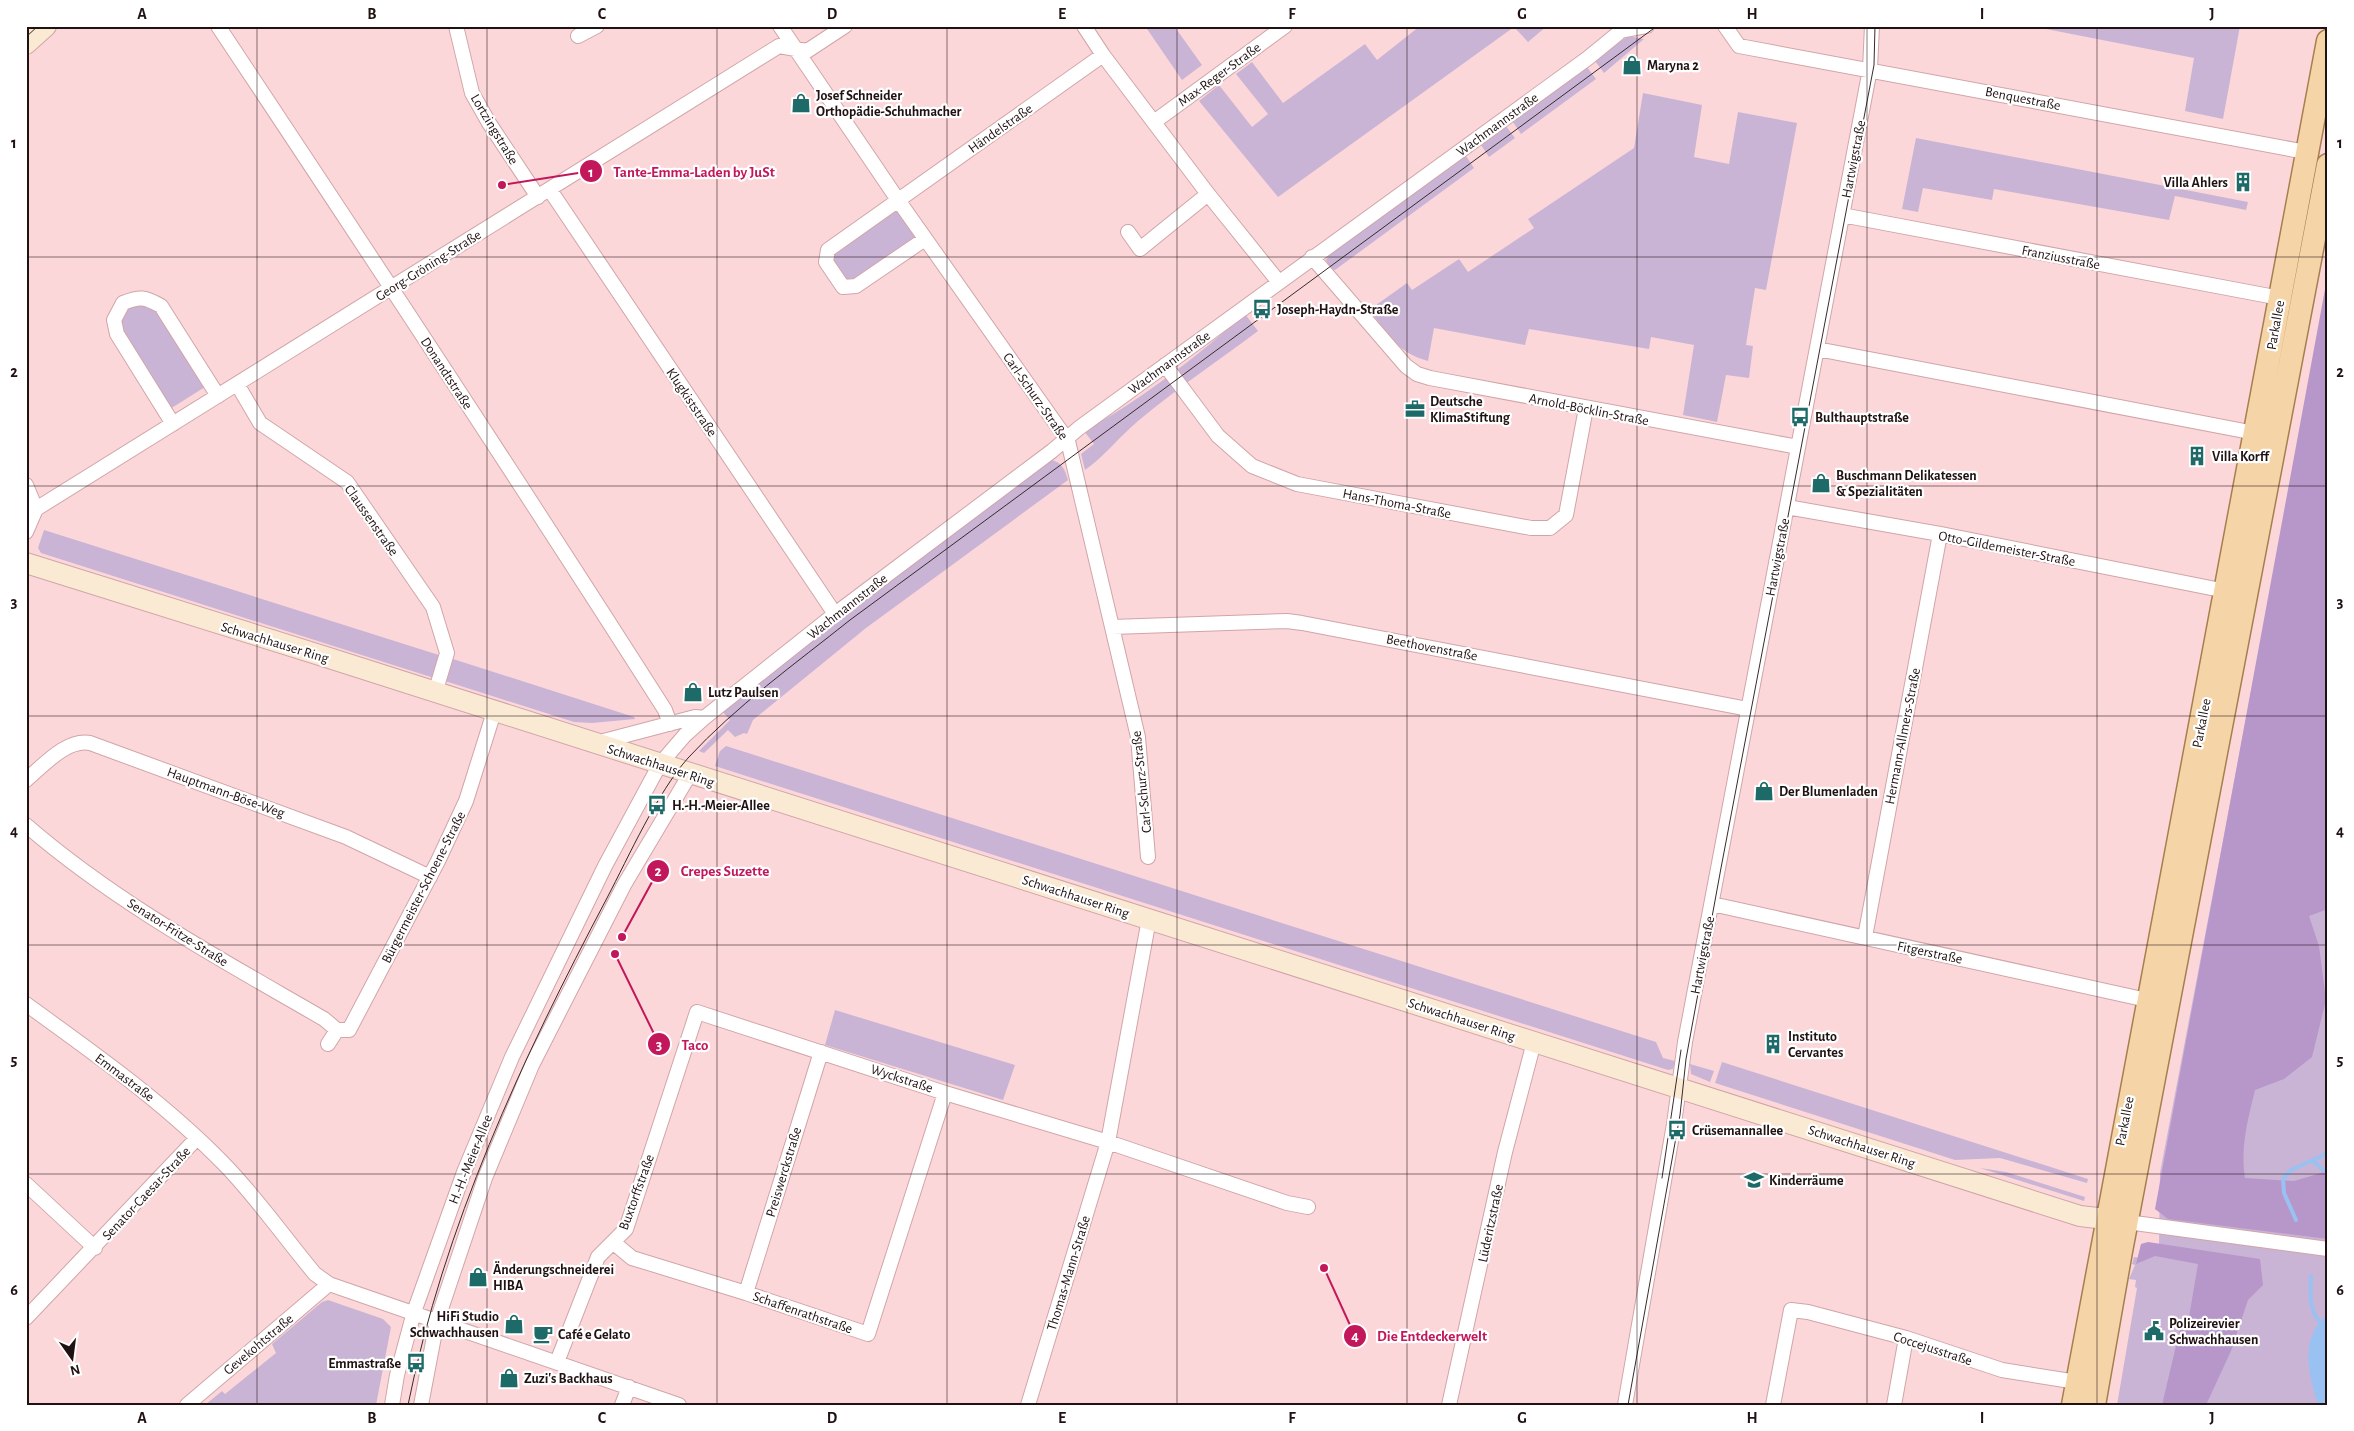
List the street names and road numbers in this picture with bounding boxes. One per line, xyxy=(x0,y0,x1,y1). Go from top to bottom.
street label: Max-Reger-Straße xyxy=(1176,40,1263,109)
street label: Benquestraße xyxy=(1984,85,2062,113)
street label: Wachmannstraße xyxy=(1454,91,1541,159)
street label: Lortzingstraße xyxy=(468,92,521,167)
street label: Händelstraße xyxy=(966,102,1035,156)
street label: Hartwigstraße xyxy=(1840,119,1868,199)
street label: Georg-Gröning-Straße xyxy=(373,228,484,304)
street label: Franziusstraße xyxy=(2020,244,2101,272)
street label: Parkallee xyxy=(2265,299,2287,351)
street label: Wachmannstraße xyxy=(1126,329,1213,397)
street label: Donandtstraße xyxy=(418,335,475,412)
street label: Carl-Schurz-Straße xyxy=(1000,351,1070,443)
street label: Klugkiststraße xyxy=(663,366,719,439)
street label: Arnold-Böcklin-Straße xyxy=(1528,391,1650,428)
street label: Claussenstraße xyxy=(342,483,401,559)
street label: Hans-Thoma-Straße xyxy=(1341,487,1452,521)
street label: Hartwigstraße xyxy=(1764,517,1792,597)
street label: Otto-Gildemeister-Straße xyxy=(1937,529,2076,569)
street label: Wachmannstraße xyxy=(805,571,890,642)
street label: Schwachhauser Ring xyxy=(219,620,330,666)
street label: Beethovenstraße xyxy=(1385,632,1479,664)
street label: Hermann-Allmers-Straße xyxy=(1883,667,1923,806)
street label: Parkallee xyxy=(2190,697,2214,749)
street label: Carl-Schurz-Straße xyxy=(1130,730,1154,834)
street label: Schwachhauser Ring xyxy=(605,742,716,790)
street label: Hauptmann-Böse-Weg xyxy=(165,765,287,821)
street label: Bürgermeister-Schoene-Straße xyxy=(379,809,468,966)
street label: Schwachhauser Ring xyxy=(1020,873,1131,921)
street label: Senator-Fritze-Straße xyxy=(125,896,230,969)
street label: Hartwigstraße xyxy=(1689,915,1717,995)
street label: Fitgerstraße xyxy=(1896,939,1964,967)
street label: Schwachhauser Ring xyxy=(1406,996,1517,1044)
street label: Emmastraße xyxy=(92,1051,157,1104)
street label: Wyckstraße xyxy=(869,1062,934,1096)
street label: Parkallee xyxy=(2113,1095,2137,1147)
street label: H.-H.-Meier-Allee xyxy=(447,1113,495,1206)
street label: Schwachhauser Ring xyxy=(1806,1123,1917,1171)
street label: Preiswerckstraße xyxy=(764,1126,804,1219)
street label: Senator-Caesar-Straße xyxy=(100,1144,193,1243)
street label: Buxtorffstraße xyxy=(617,1153,657,1232)
street label: Lüderitzstraße xyxy=(1476,1183,1506,1264)
street label: Thomas-Mann-Straße xyxy=(1045,1214,1093,1332)
street label: Schaffenrathstraße xyxy=(751,1289,854,1337)
street label: Gevekohtstraße xyxy=(221,1312,296,1378)
street label: Coccejusstraße xyxy=(1892,1330,1974,1368)

